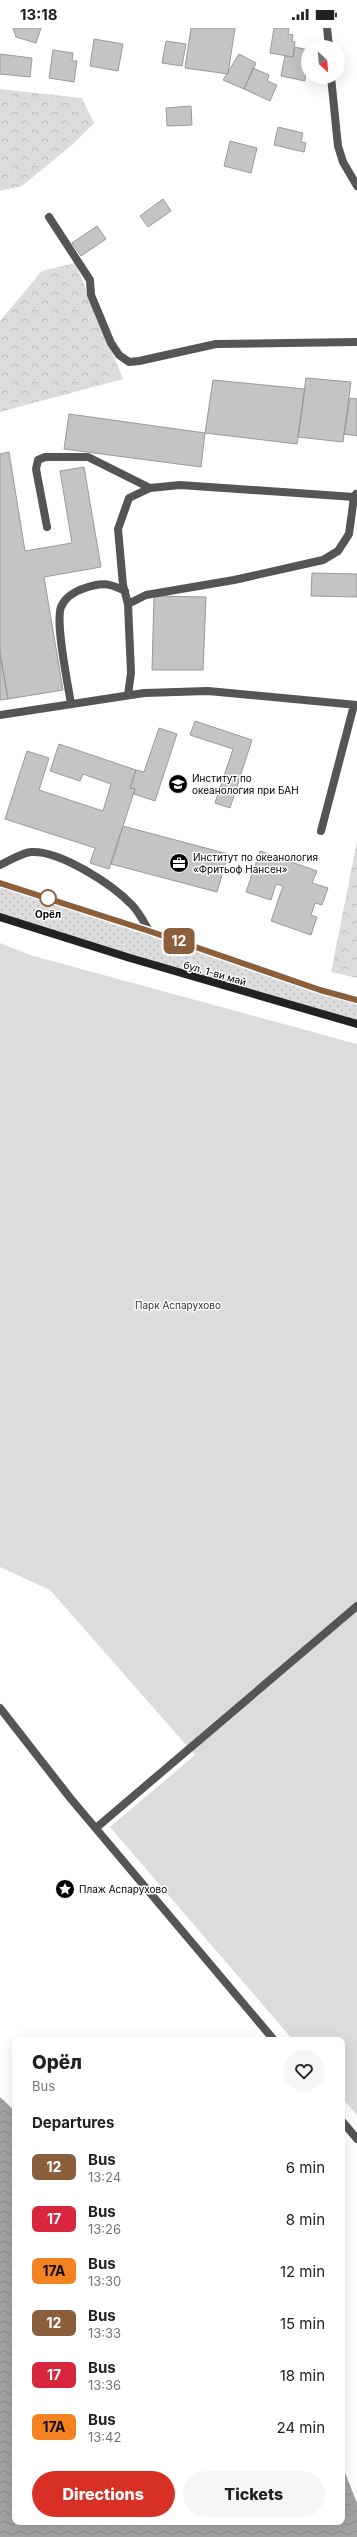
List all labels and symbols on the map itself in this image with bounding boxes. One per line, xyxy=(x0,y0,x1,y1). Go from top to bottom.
north arrow xyxy=(301,40,345,84)
place label: Институт по океанология при БАН xyxy=(192,772,299,796)
school or university icon: Институт по океанология при БАН xyxy=(167,773,189,795)
place label: Институт по океанология «Фритьоф Нансен» xyxy=(193,851,318,875)
office icon: Институт по океанология «Фритьоф Нансен» xyxy=(168,852,190,874)
marker: Орёл xyxy=(39,889,57,907)
place label: Орёл xyxy=(35,908,61,920)
line badge: 12 xyxy=(161,928,197,954)
street label: бул. 1-ви май xyxy=(182,958,248,988)
park label: Парк Аспарухово xyxy=(135,1299,221,1311)
place icon: Плаж Аспарухово xyxy=(54,1878,76,1900)
place label: Плаж Аспарухово xyxy=(79,1883,167,1895)

